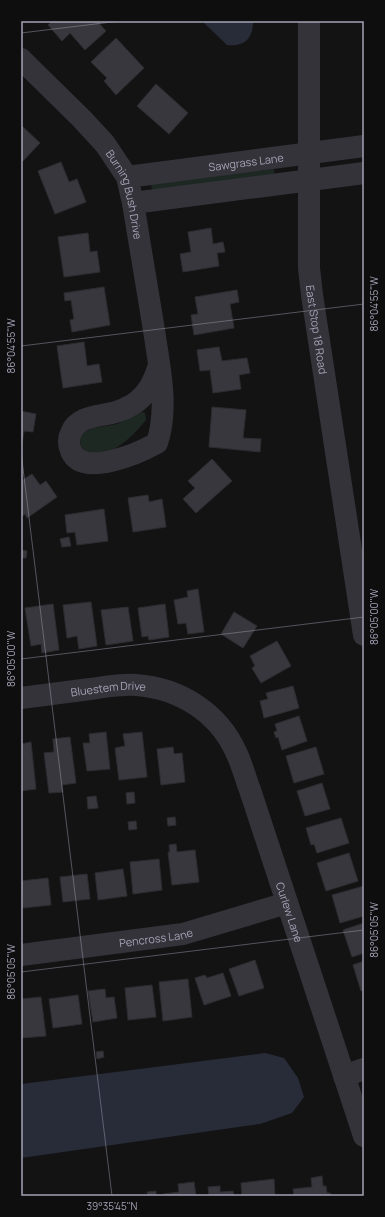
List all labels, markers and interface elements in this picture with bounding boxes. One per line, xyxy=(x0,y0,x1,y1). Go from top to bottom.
street label: Burning Bush Drive xyxy=(103,146,146,241)
street label: Sawgrass Lane xyxy=(207,149,285,174)
text: 86°04'55"W xyxy=(367,276,381,332)
street label: East Stop 18 Road xyxy=(303,284,331,375)
text: 86°04'55"W xyxy=(4,318,18,374)
text: 86°05'00"W xyxy=(367,588,381,645)
text: 86°05'00"W xyxy=(4,630,18,687)
street label: Bluestem Drive xyxy=(70,677,148,699)
street label: Curlew Lane xyxy=(273,880,307,944)
text: 86°05'05"W xyxy=(367,902,381,958)
street label: Pencross Lane xyxy=(118,924,195,950)
text: 86°05'05"W xyxy=(4,944,18,1000)
text: 39°35'45"N xyxy=(87,1199,138,1213)

